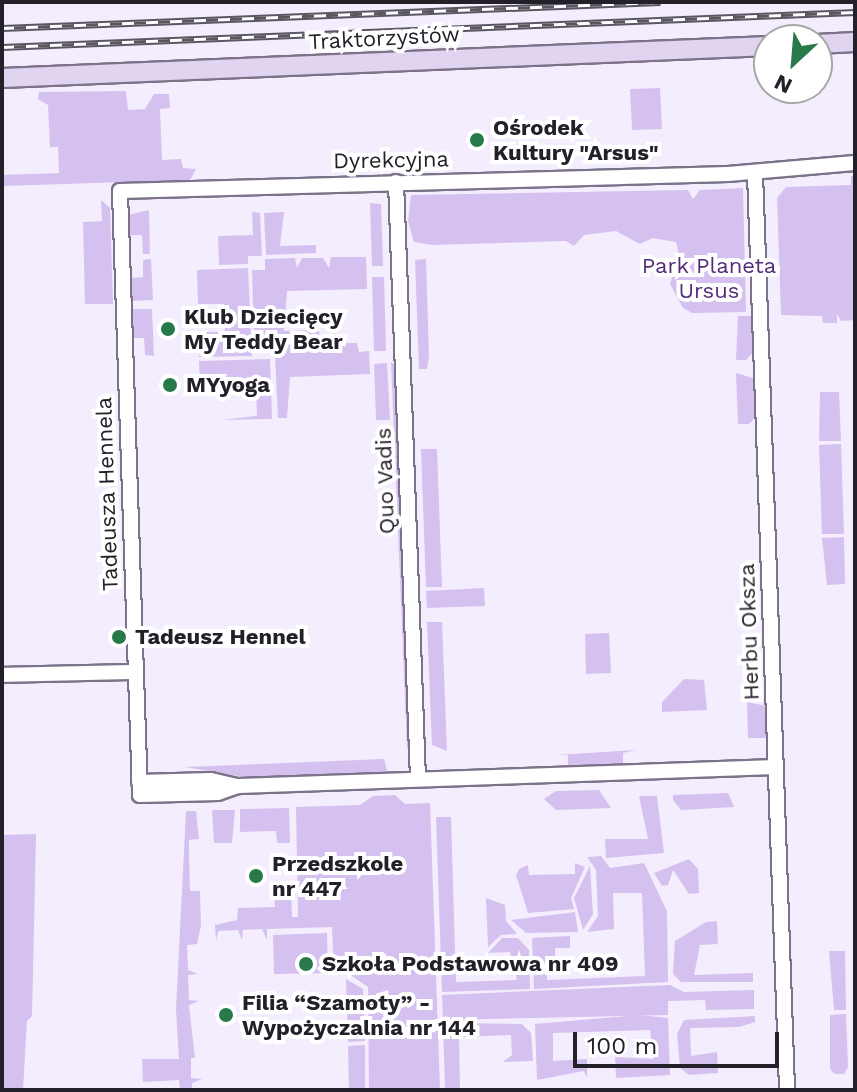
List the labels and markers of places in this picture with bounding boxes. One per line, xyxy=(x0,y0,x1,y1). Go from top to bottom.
place label: Ośrodek Kultury "Arsus" xyxy=(493,114,659,166)
marker: Ośrodek Kultury "Arsus" xyxy=(468,131,486,149)
place label: Klub Dziecięcy My Teddy Bear xyxy=(184,303,344,354)
marker: Klub Dziecięcy My Teddy Bear xyxy=(159,320,177,338)
place label: MYyoga xyxy=(186,372,270,398)
marker: MYyoga xyxy=(161,376,179,394)
place label: Tadeusz Hennel xyxy=(135,624,306,650)
marker: Tadeusz Hennel xyxy=(110,628,128,646)
place label: Przedszkole nr 447 xyxy=(272,850,403,902)
marker: Przedszkole nr 447 xyxy=(247,867,265,885)
place label: Szkoła Podstawowa nr 409 xyxy=(322,951,619,977)
marker: Szkoła Podstawowa nr 409 xyxy=(297,955,315,973)
place label: Filia “Szamoty” - Wypożyczalnia nr 144 xyxy=(242,989,477,1040)
marker: Filia “Szamoty” - Wypożyczalnia nr 144 xyxy=(217,1006,235,1024)

